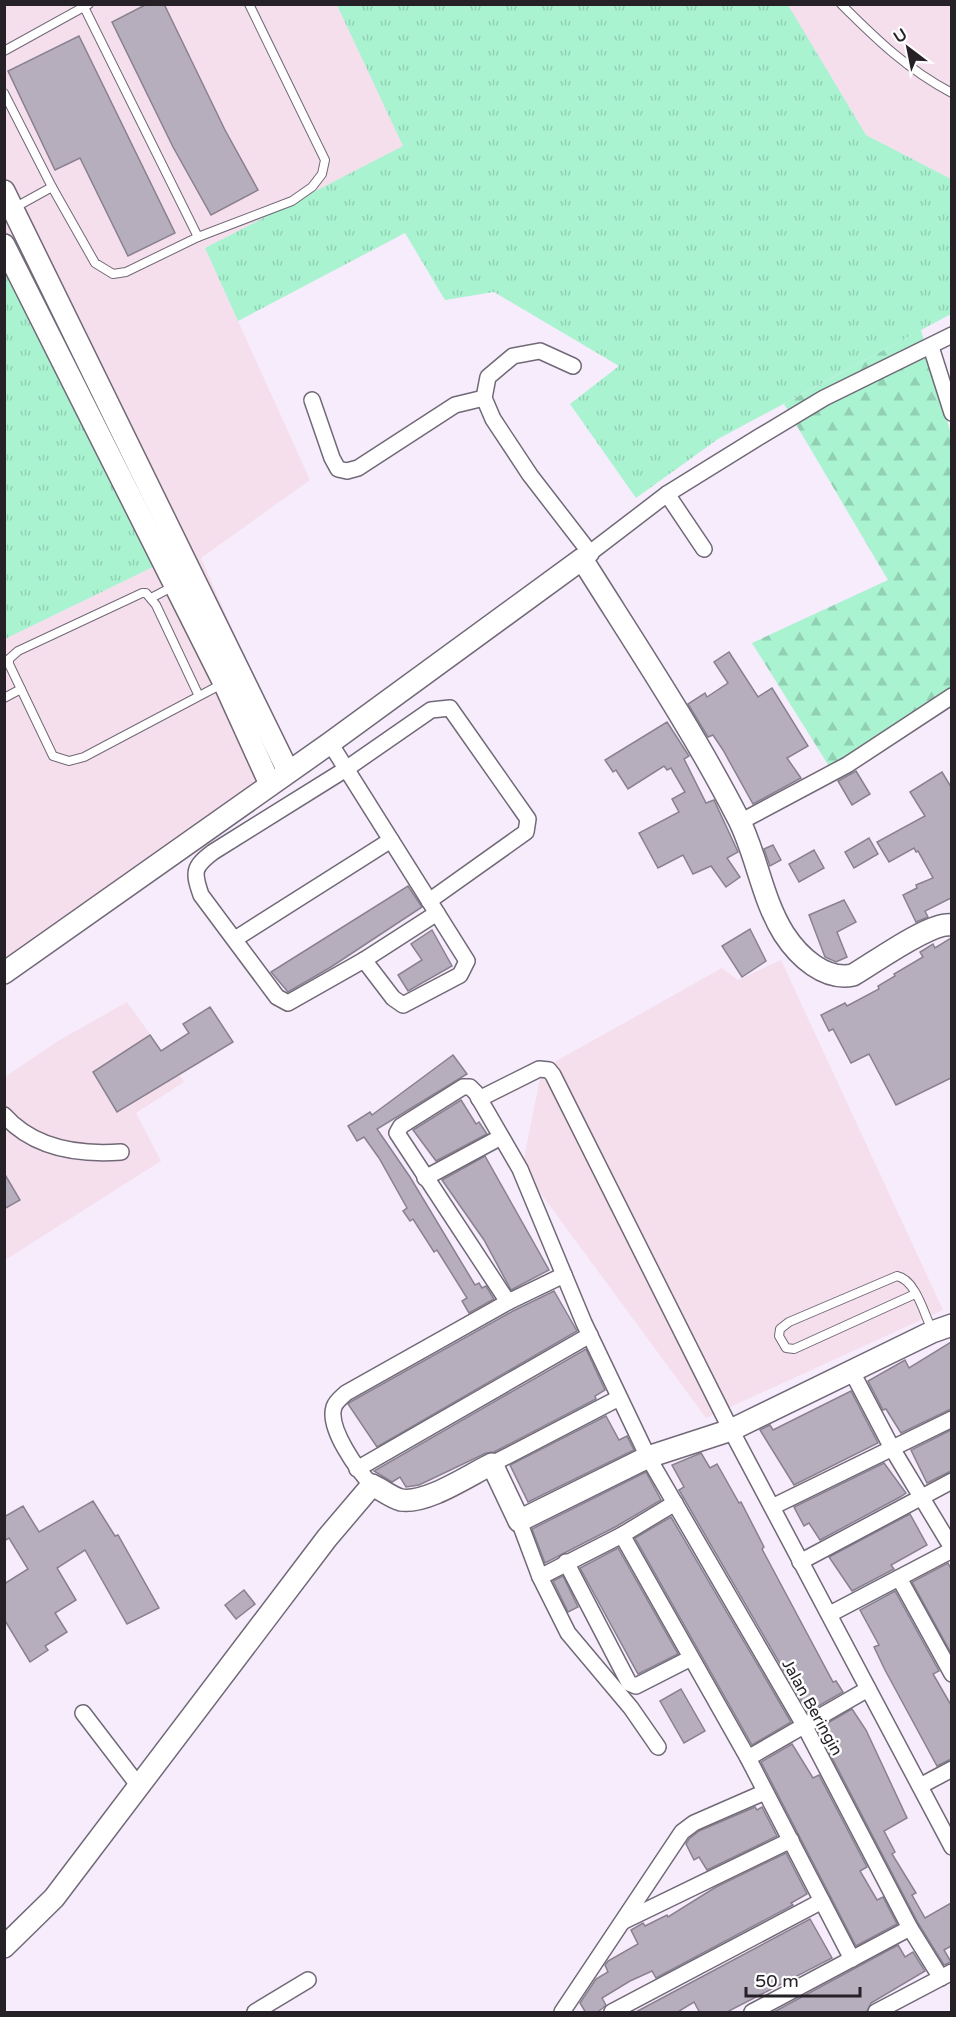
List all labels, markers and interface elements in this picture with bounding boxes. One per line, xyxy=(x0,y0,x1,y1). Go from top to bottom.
north arrow xyxy=(878,18,938,78)
text: U xyxy=(890,24,911,48)
street label: Jalan Beringin xyxy=(777,1656,847,1759)
scale bar xyxy=(746,1960,860,1998)
text: 50 m xyxy=(755,1970,799,1992)

